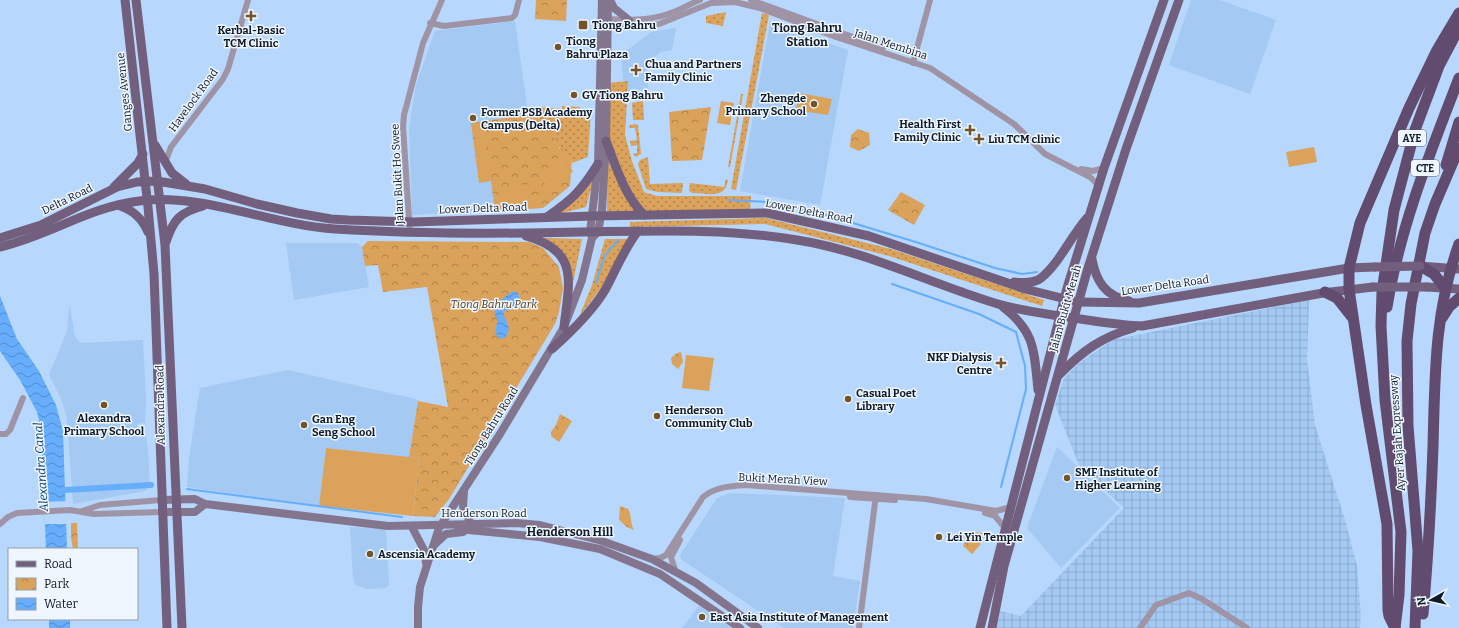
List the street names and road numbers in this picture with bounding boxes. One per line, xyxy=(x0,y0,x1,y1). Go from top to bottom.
street label: Jalan Membina xyxy=(852,26,929,62)
street label: Ganges Avenue xyxy=(114,52,135,132)
street label: Havelock Road xyxy=(166,66,221,135)
street label: Jalan Bukit Ho Swee xyxy=(388,123,407,226)
road number: AYE xyxy=(1398,130,1426,146)
road number: CTE xyxy=(1411,160,1439,176)
street label: Delta Road xyxy=(40,181,95,217)
street label: Lower Delta Road xyxy=(764,197,854,226)
street label: Lower Delta Road xyxy=(438,200,528,217)
street label: Jalan Bukit Merah xyxy=(1047,263,1084,354)
street label: Lower Delta Road xyxy=(1120,273,1210,298)
street label: Alexandra Road xyxy=(153,364,168,445)
street label: Ayer Rajah Expressway xyxy=(1387,374,1408,492)
street label: Tiong Bahru Road xyxy=(462,384,521,468)
street label: Bukit Merah View xyxy=(738,471,828,488)
street label: Henderson Road xyxy=(441,507,527,520)

